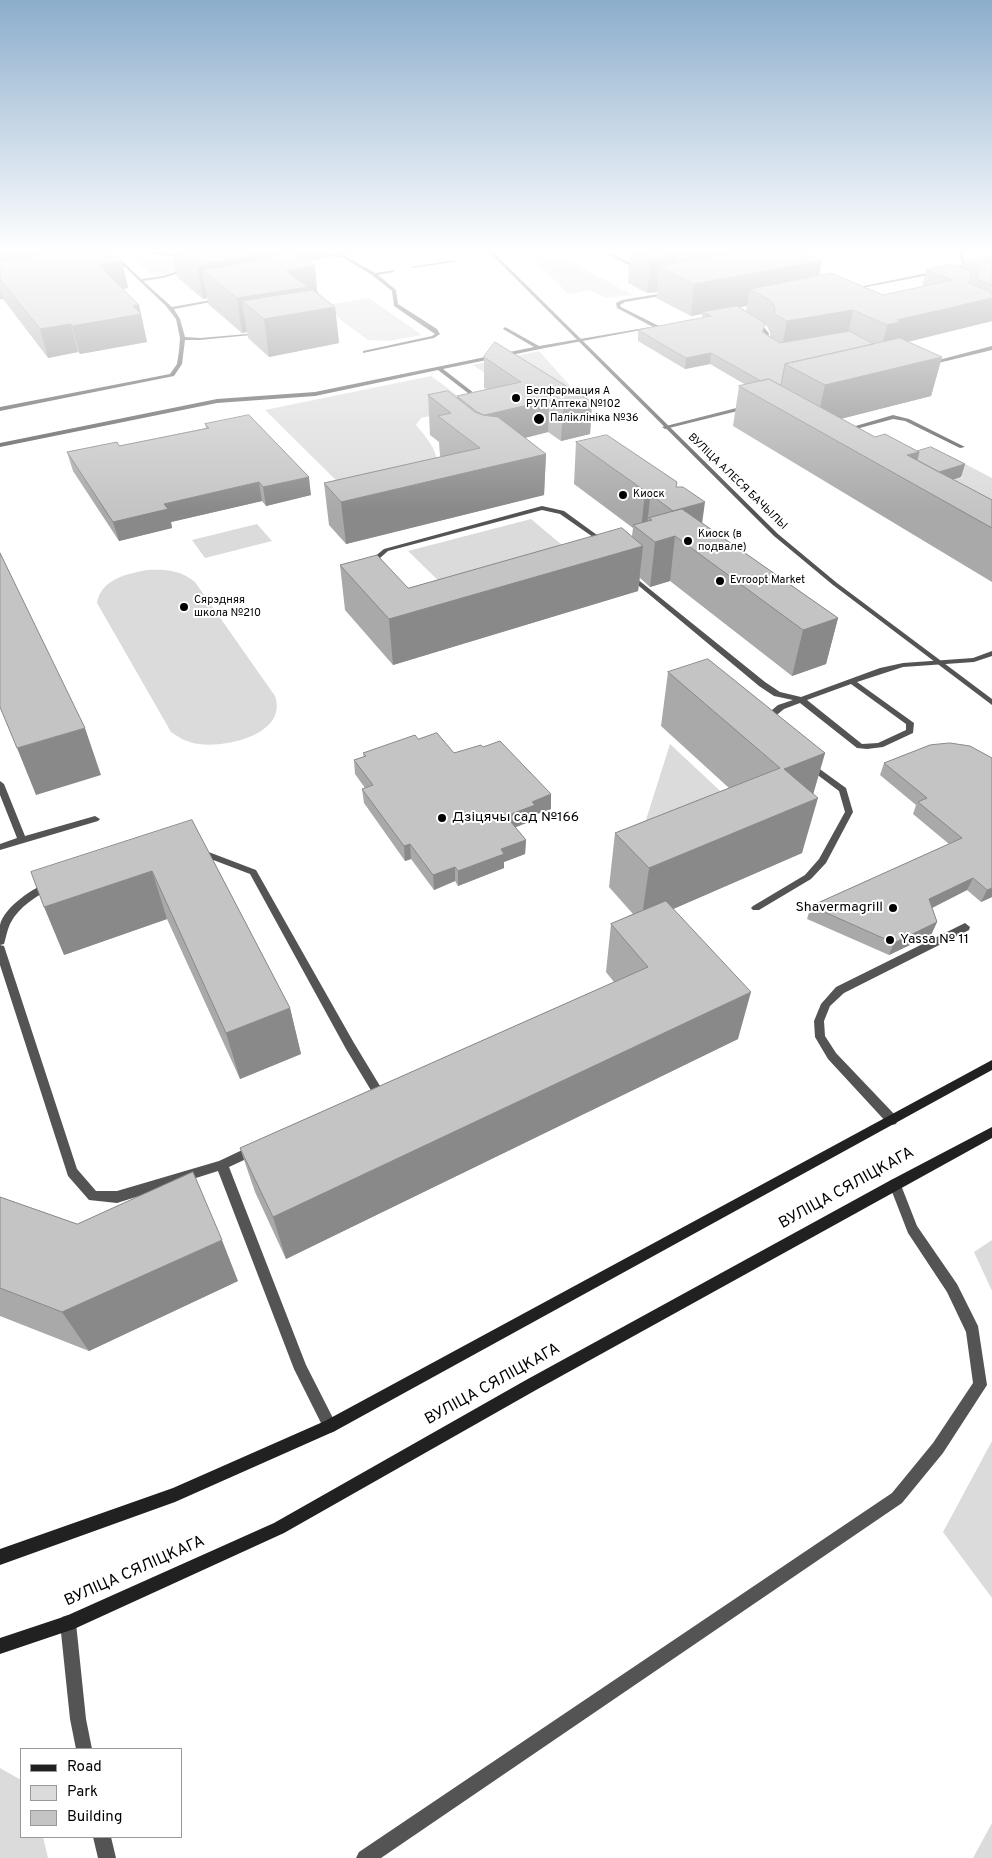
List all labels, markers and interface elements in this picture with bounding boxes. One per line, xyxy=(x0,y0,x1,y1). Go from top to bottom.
place label: Белфармация А РУП Аптека №102 xyxy=(526,385,621,411)
marker: Белфармация А РУП Аптека №102 xyxy=(510,392,522,404)
marker: Паліклініка №36 xyxy=(532,412,546,426)
place label: Паліклініка №36 xyxy=(550,412,639,426)
street label: ВУЛІЦА АЛЕСЯ БАЧЫЛЫ xyxy=(685,431,789,533)
place label: Киоск xyxy=(633,488,665,502)
marker: Киоск xyxy=(617,489,629,501)
place label: Киоск (в подвале) xyxy=(698,528,747,554)
marker: Киоск (в подвале) xyxy=(682,535,694,547)
place label: Evroopt Market xyxy=(730,574,805,588)
marker: Evroopt Market xyxy=(714,575,726,587)
place label: Сярэдняя школа №210 xyxy=(194,594,261,620)
marker: Сярэдняя школа №210 xyxy=(178,601,190,613)
place label: Дзіцячы сад №166 xyxy=(452,810,579,826)
marker: Дзіцячы сад №166 xyxy=(436,812,448,824)
place label: Shavermagrill xyxy=(795,900,883,916)
marker: Shavermagrill xyxy=(887,902,899,914)
place label: Yassa № 11 xyxy=(900,932,969,948)
marker: Yassa № 11 xyxy=(884,934,896,946)
street label: ВУЛІЦА СЯЛІЦКАГА xyxy=(776,1144,918,1234)
street label: ВУЛІЦА СЯЛІЦКАГА xyxy=(422,1340,564,1430)
street label: ВУЛІЦА СЯЛІЦКАГА xyxy=(62,1532,208,1612)
legend xyxy=(20,1748,182,1838)
text: Road xyxy=(67,1758,102,1777)
text: Park xyxy=(67,1783,98,1802)
text: Building xyxy=(67,1808,122,1827)

